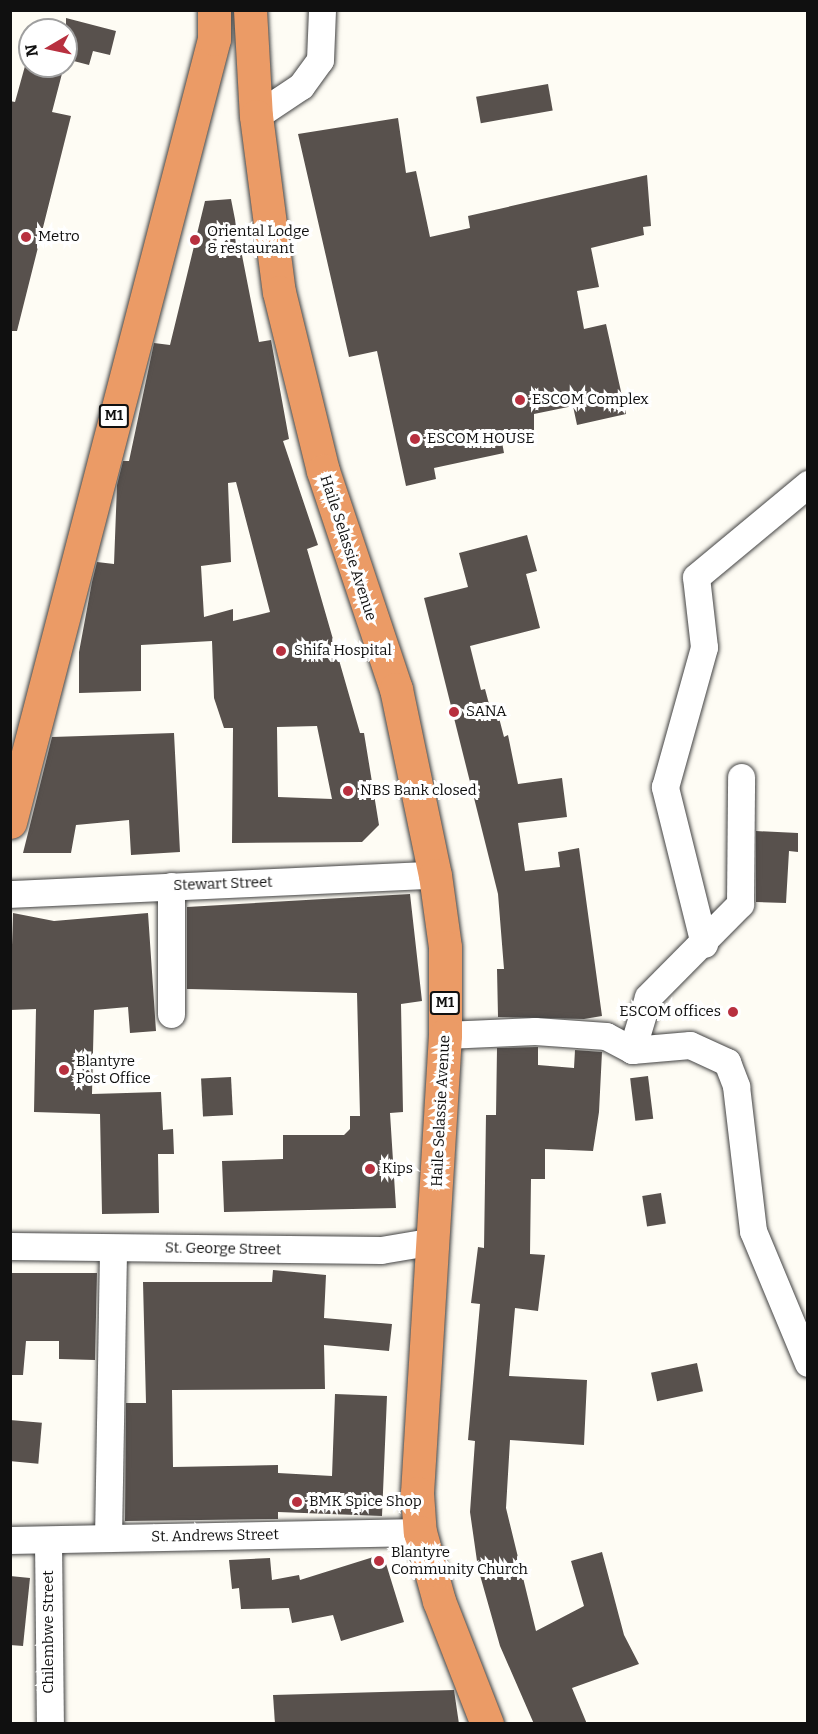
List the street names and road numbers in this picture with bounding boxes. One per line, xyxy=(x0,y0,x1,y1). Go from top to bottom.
road number: M1 xyxy=(98,405,130,427)
street label: Haile Selassie Avenue xyxy=(316,473,380,623)
street label: Stewart Street xyxy=(173,873,273,895)
road number: M1 xyxy=(428,992,462,1014)
street label: Haile Selassie Avenue xyxy=(428,1035,454,1187)
street label: St. George Street xyxy=(165,1239,281,1259)
street label: St. Andrews Street xyxy=(151,1526,279,1546)
street label: Chilembwe Street xyxy=(40,1570,58,1694)

